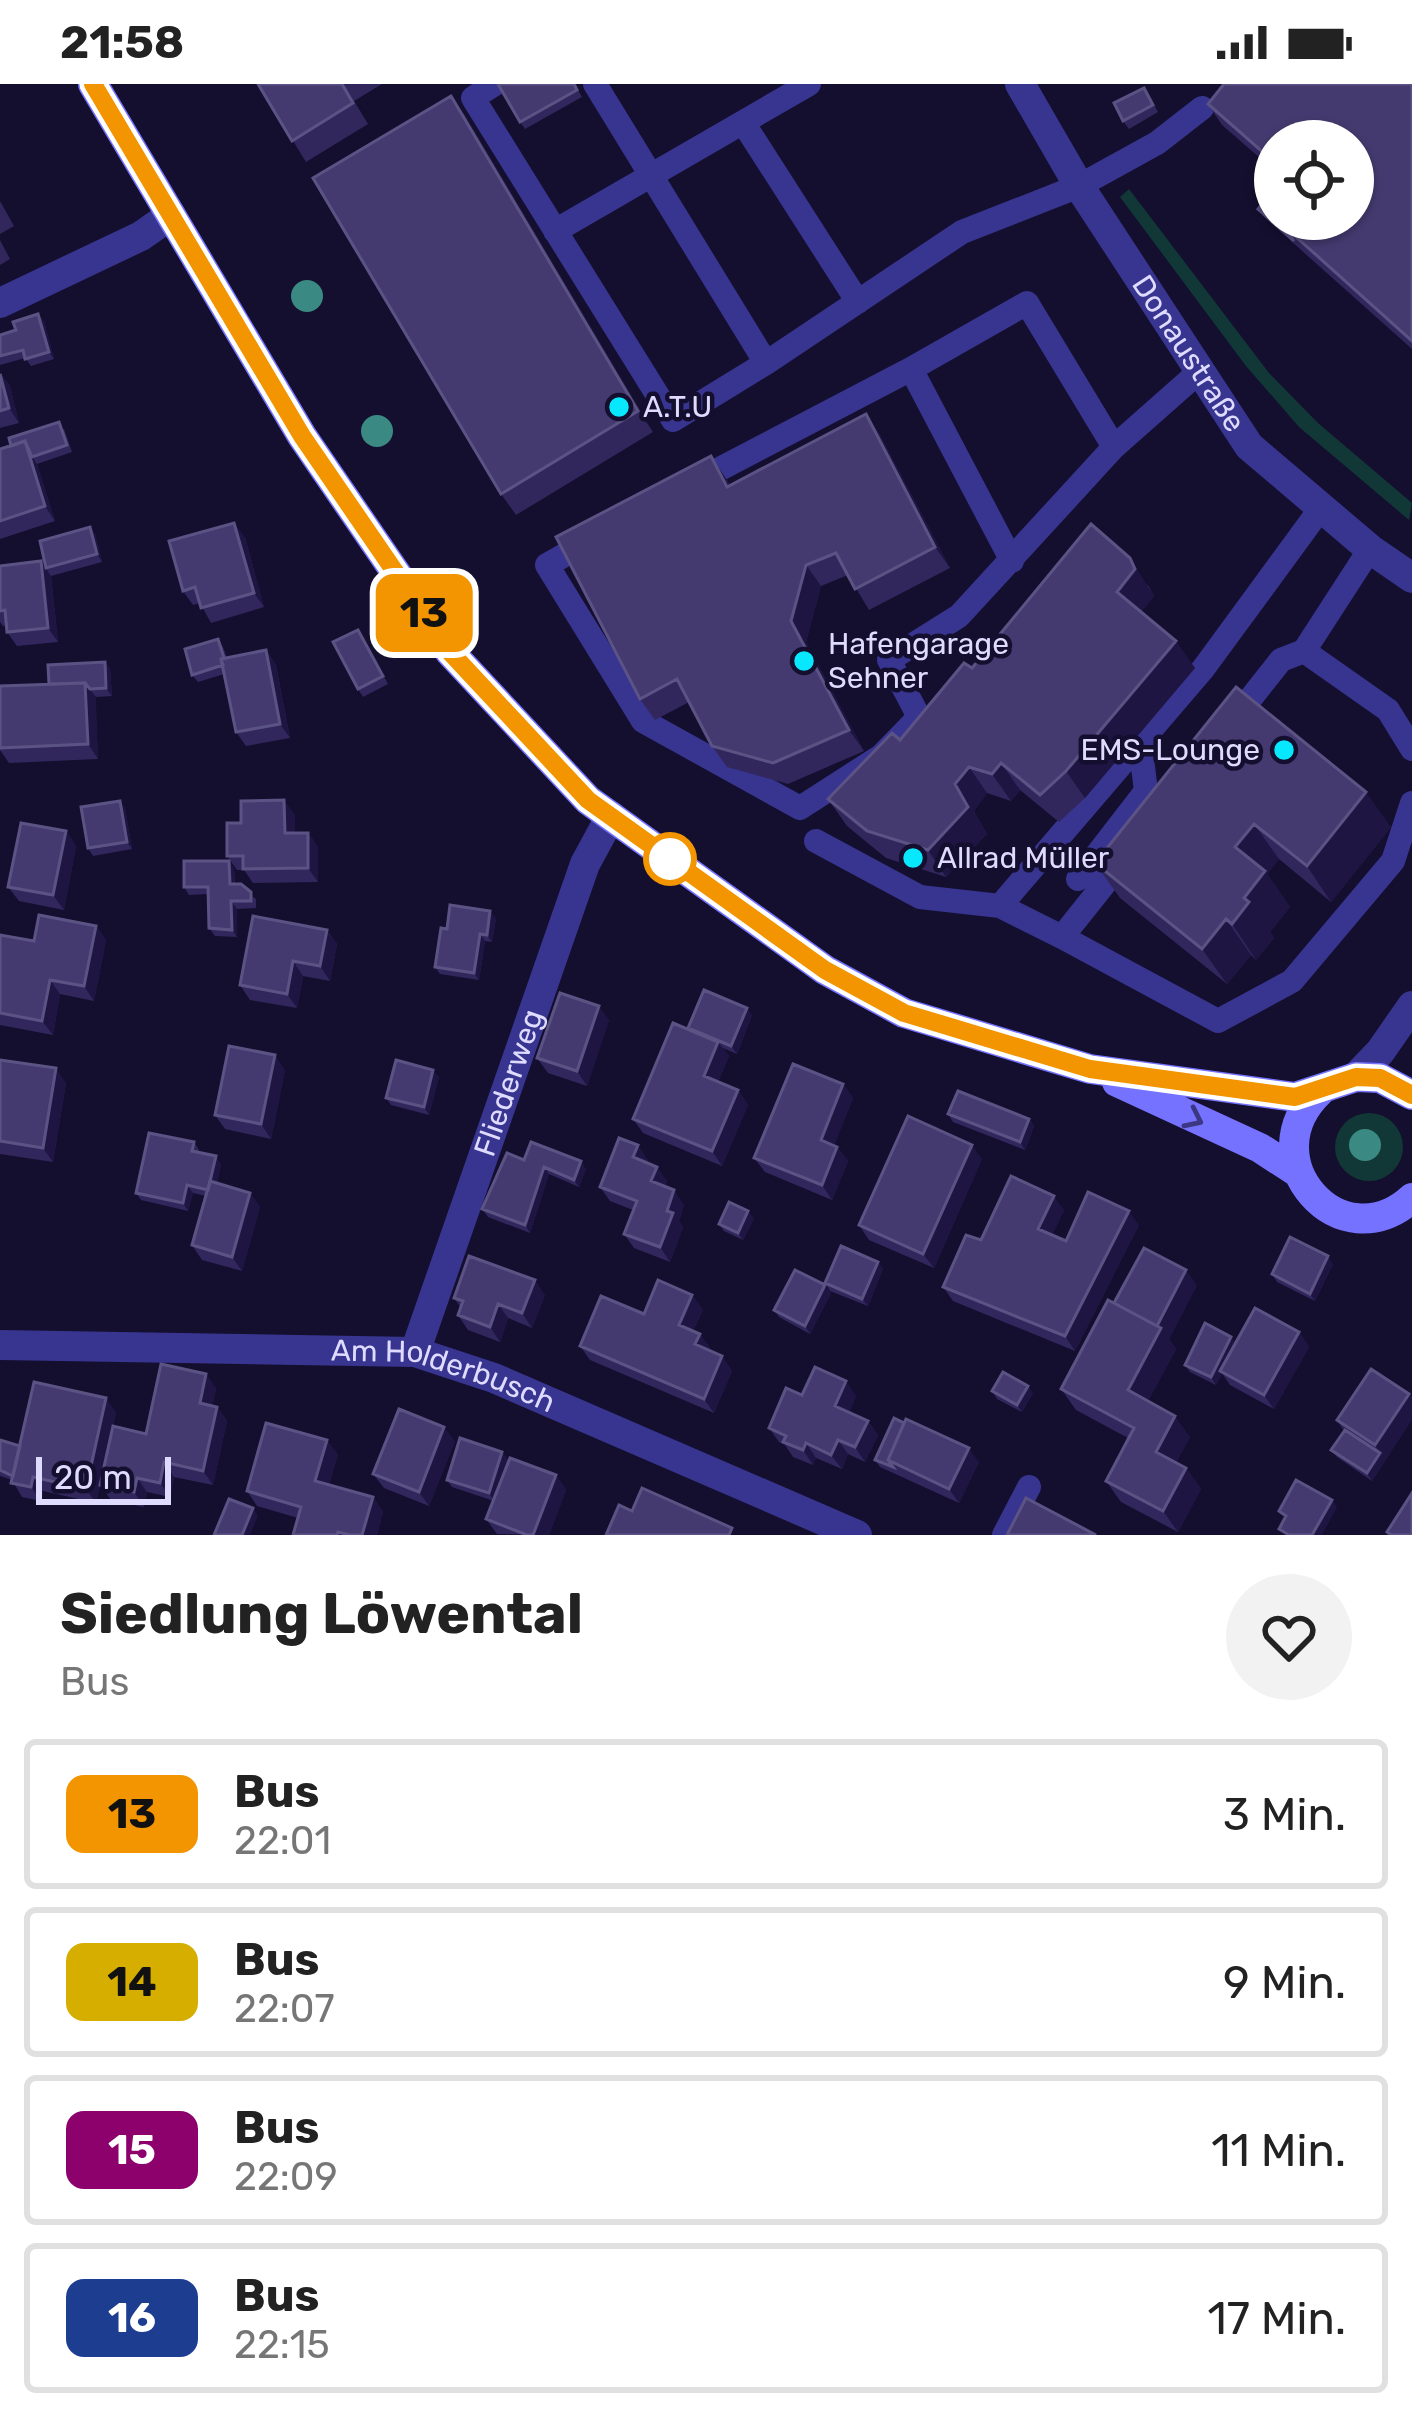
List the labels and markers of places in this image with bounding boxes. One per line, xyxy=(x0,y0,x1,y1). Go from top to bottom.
place label: A.T.U xyxy=(643,389,712,425)
marker: A.T.U xyxy=(606,394,632,420)
place label: Hafengarage Sehner xyxy=(828,626,1009,696)
marker: Hafengarage Sehner xyxy=(791,648,817,674)
place label: EMS-Lounge xyxy=(1081,732,1260,768)
marker: EMS-Lounge xyxy=(1271,737,1297,763)
unlabelled marker xyxy=(645,834,695,884)
place label: Allrad Müller xyxy=(937,840,1110,876)
marker: Allrad Müller xyxy=(900,845,926,871)

